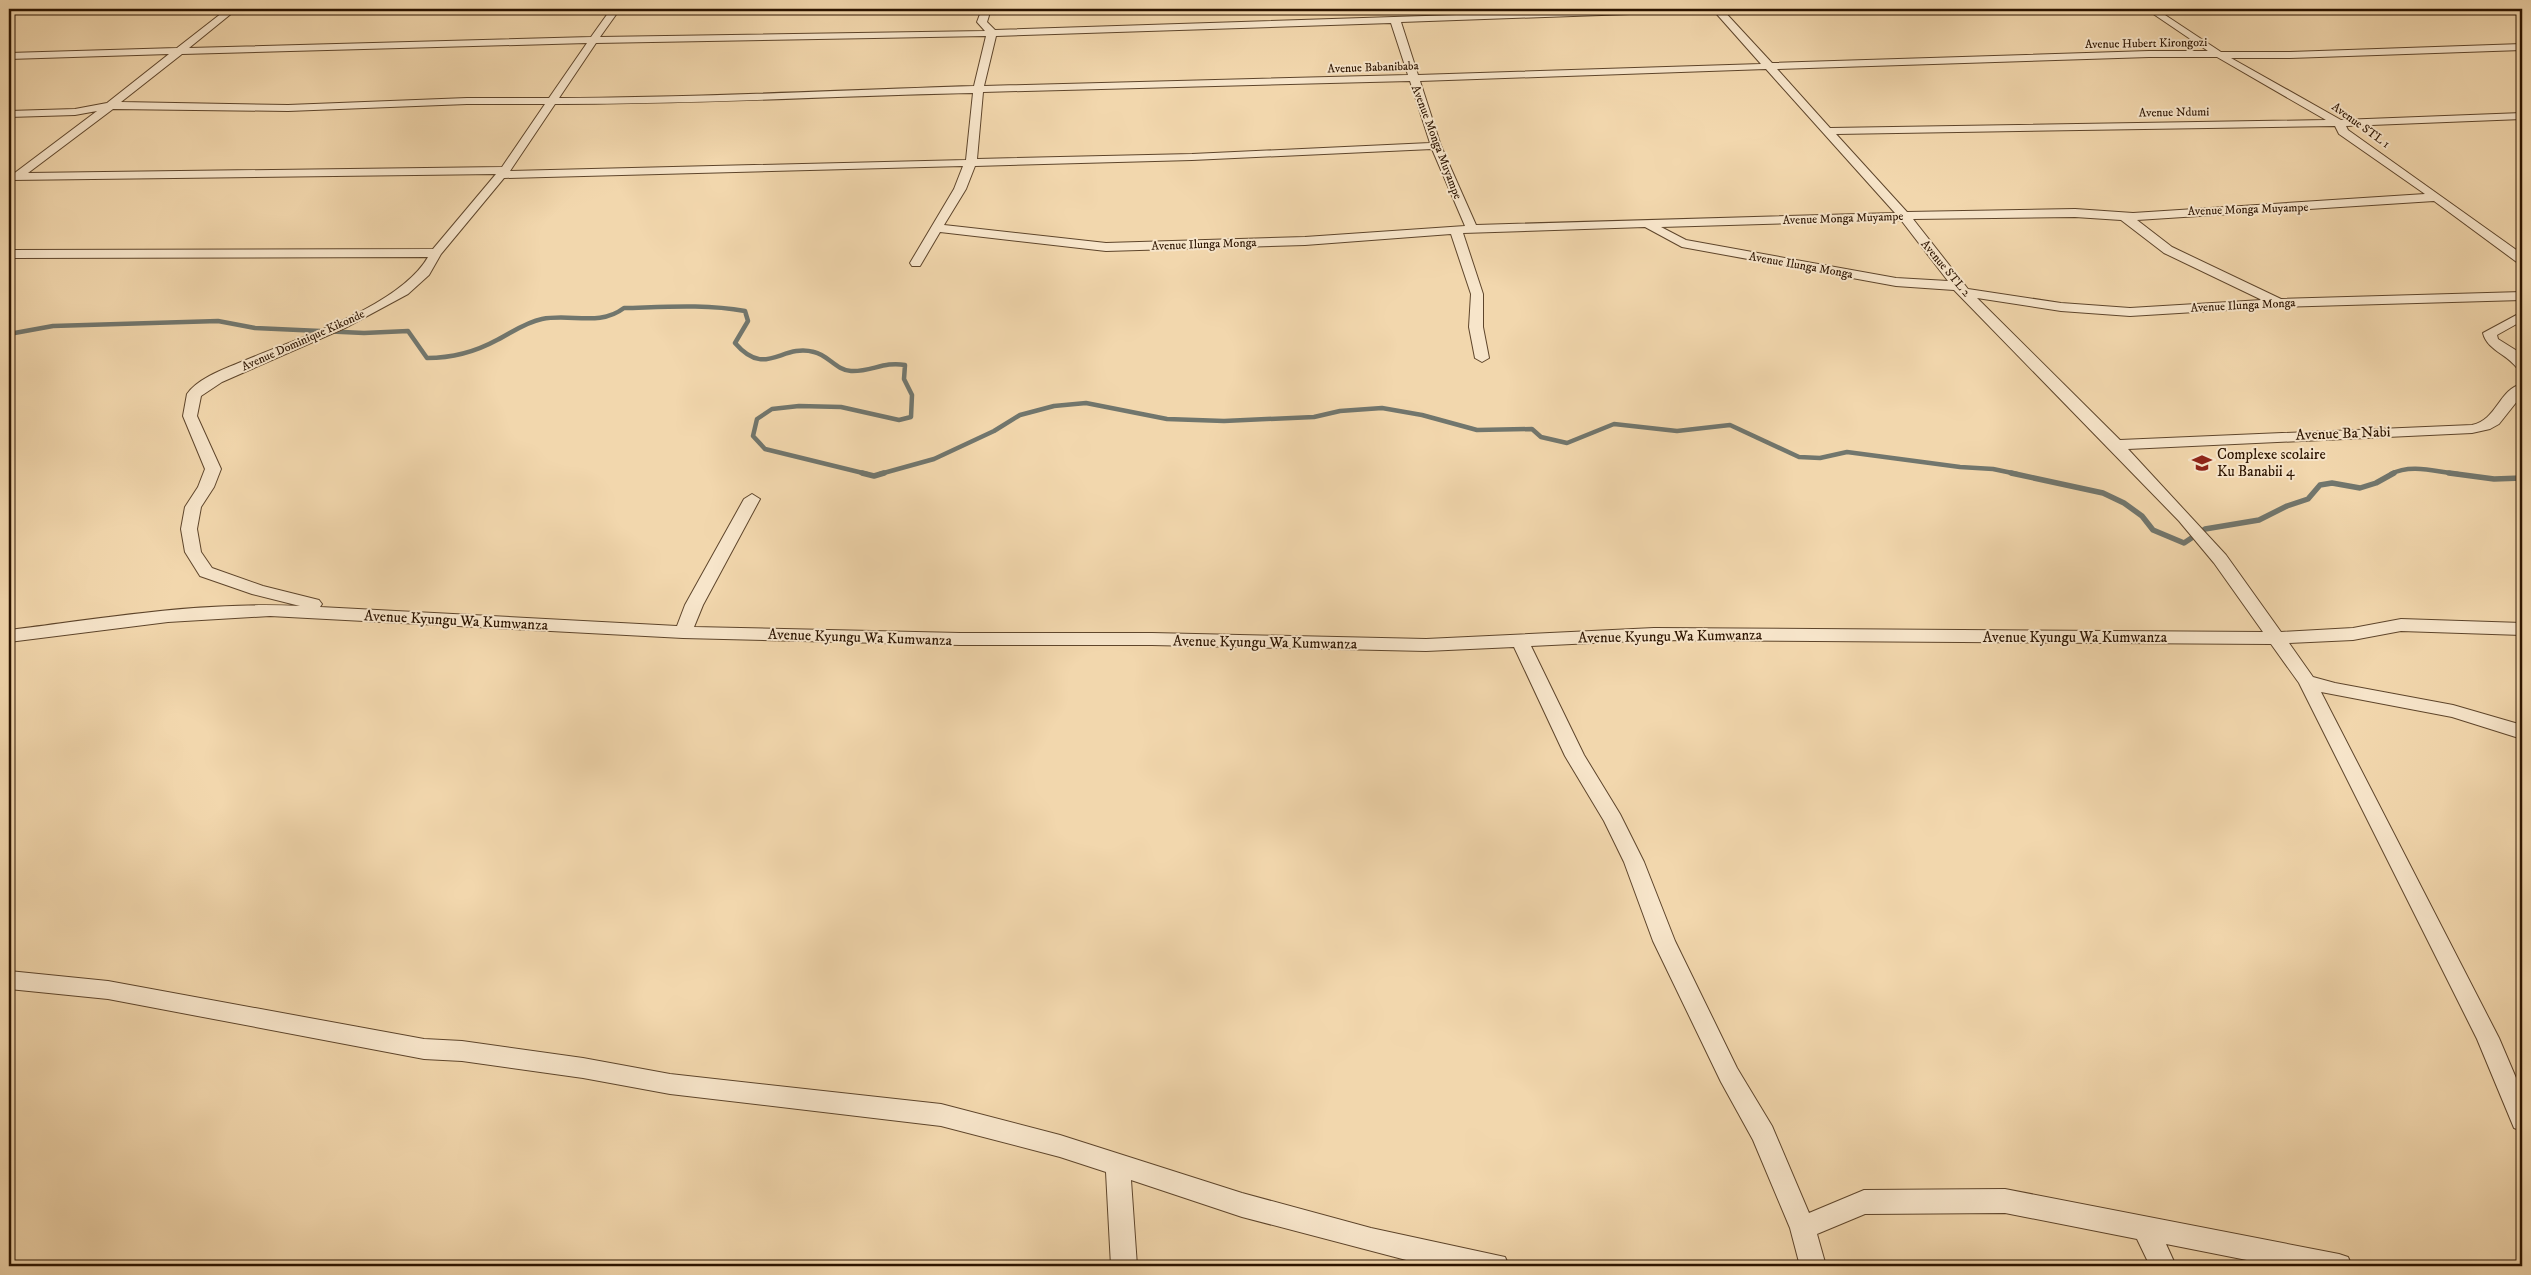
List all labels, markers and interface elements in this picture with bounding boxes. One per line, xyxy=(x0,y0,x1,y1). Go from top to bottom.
street label: Avenue Hubert Kirongozi xyxy=(2085,35,2207,52)
street label: Avenue Babanibaba xyxy=(1327,58,1420,77)
street label: Avenue Monga Muyampe xyxy=(1408,83,1465,201)
street label: Avenue STL 1 xyxy=(2329,99,2393,152)
street label: Avenue Ndumi xyxy=(2139,104,2209,121)
street label: Avenue Monga Muyampe xyxy=(2187,200,2309,219)
street label: Avenue Monga Muyampe xyxy=(1782,209,1904,228)
street label: Avenue Ilunga Monga xyxy=(1151,235,1258,254)
street label: Avenue STL 2 xyxy=(1917,237,1974,300)
street label: Avenue Ilunga Monga xyxy=(1748,249,1855,282)
street label: Avenue Ilunga Monga xyxy=(2190,295,2297,316)
street label: Avenue Dominique Kikonde xyxy=(239,307,367,374)
street label: Avenue Ba Nabi xyxy=(2295,422,2391,445)
place label: Complexe scolaire Ku Banabii 4 xyxy=(2217,445,2326,481)
school or university icon: Complexe scolaire Ku Banabii 4 xyxy=(2191,452,2213,474)
street label: Avenue Kyungu Wa Kumwanza xyxy=(363,606,549,635)
street label: Avenue Kyungu Wa Kumwanza xyxy=(768,625,953,650)
street label: Avenue Kyungu Wa Kumwanza xyxy=(1578,625,1763,648)
street label: Avenue Kyungu Wa Kumwanza xyxy=(1983,628,2168,647)
street label: Avenue Kyungu Wa Kumwanza xyxy=(1173,631,1358,654)

